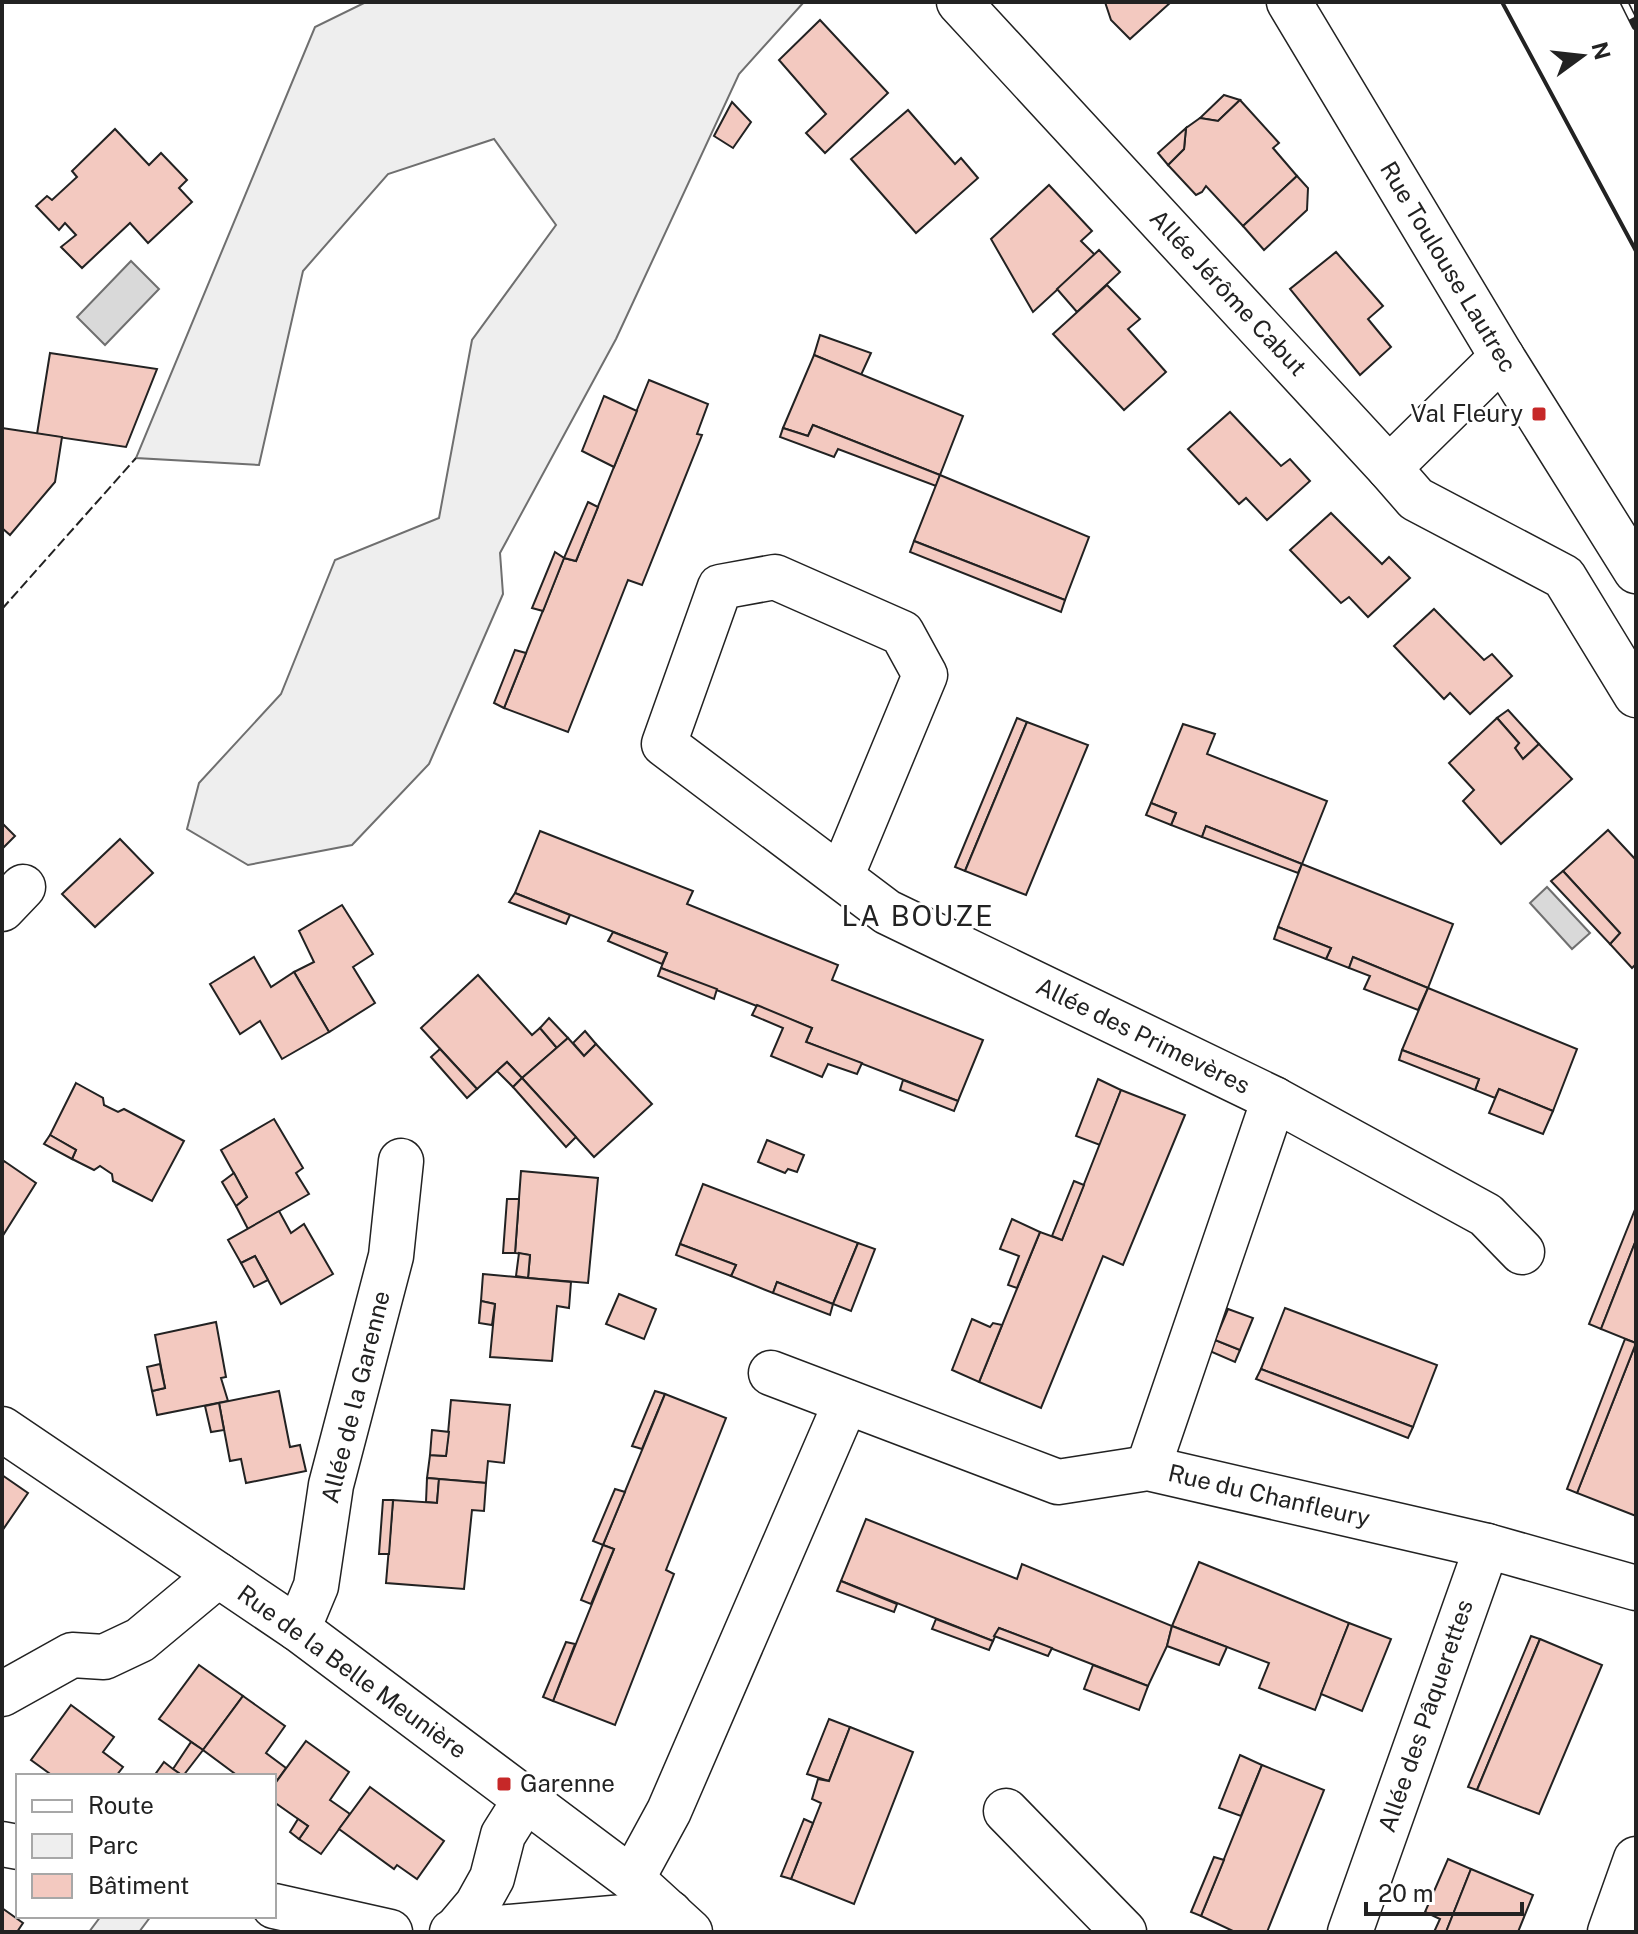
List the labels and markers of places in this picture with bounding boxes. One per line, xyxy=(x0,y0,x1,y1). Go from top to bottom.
place label: Val Fleury xyxy=(1410,399,1523,427)
marker: Val Fleury xyxy=(1530,405,1548,423)
place label: Garenne xyxy=(520,1769,615,1797)
marker: Garenne xyxy=(495,1775,513,1793)

